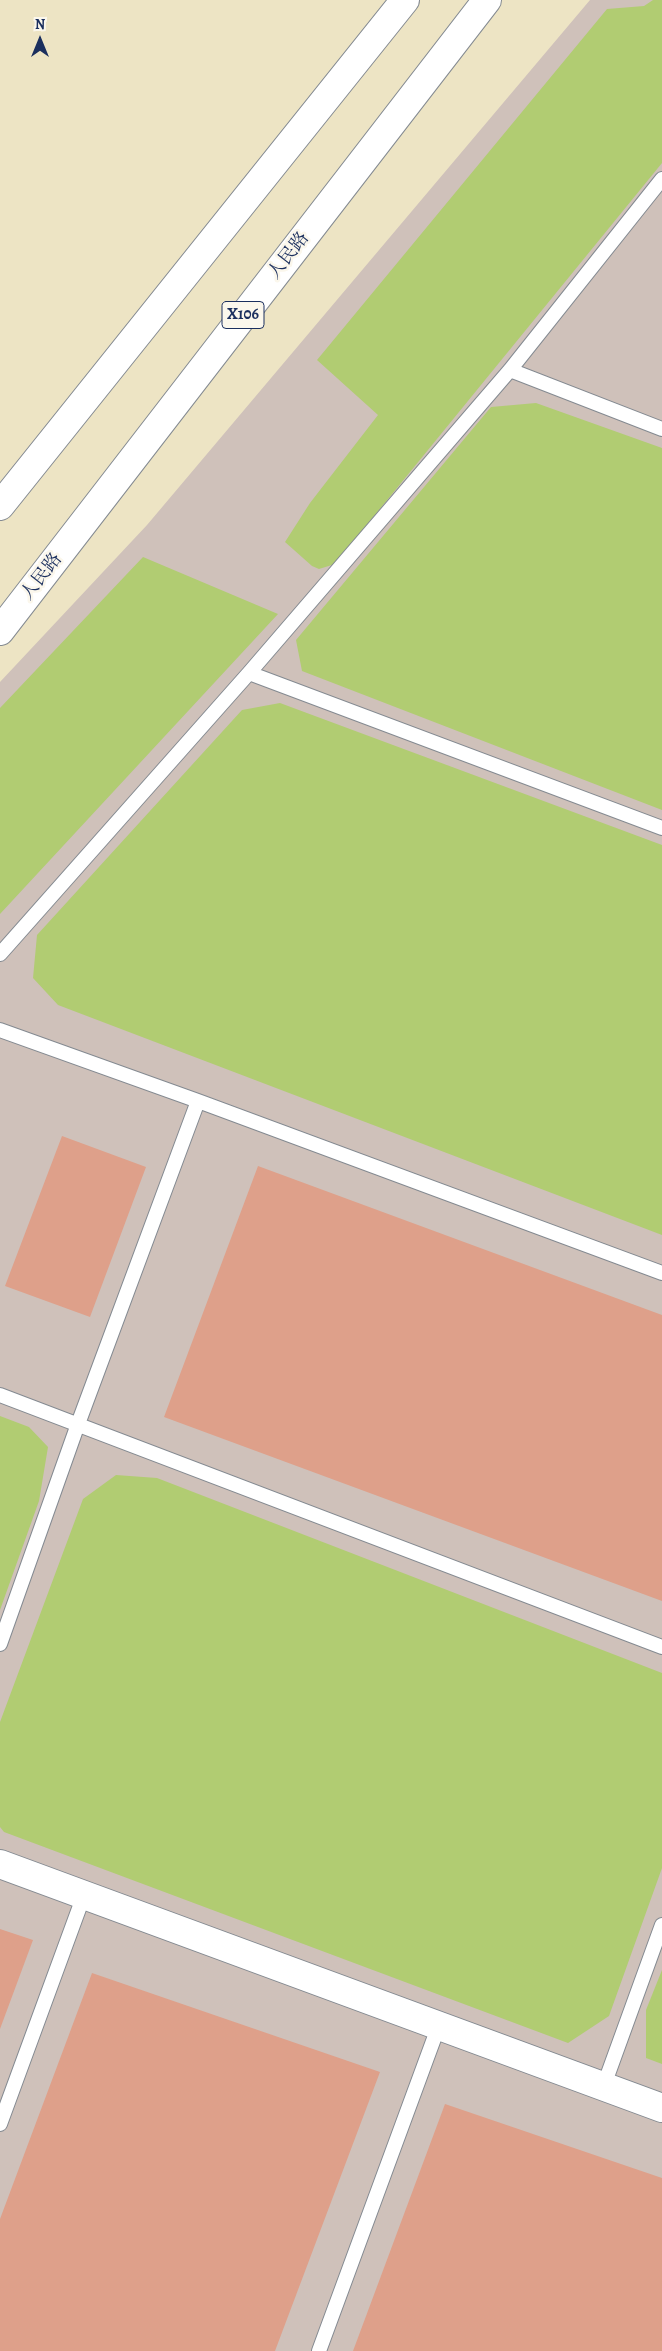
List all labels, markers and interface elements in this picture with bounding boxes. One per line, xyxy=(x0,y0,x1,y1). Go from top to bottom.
north arrow xyxy=(15,15,65,65)
text: N xyxy=(35,15,45,34)
street label: 人民路 xyxy=(264,228,314,284)
road number: X106 xyxy=(222,302,264,328)
street label: 人民路 xyxy=(17,549,67,605)

